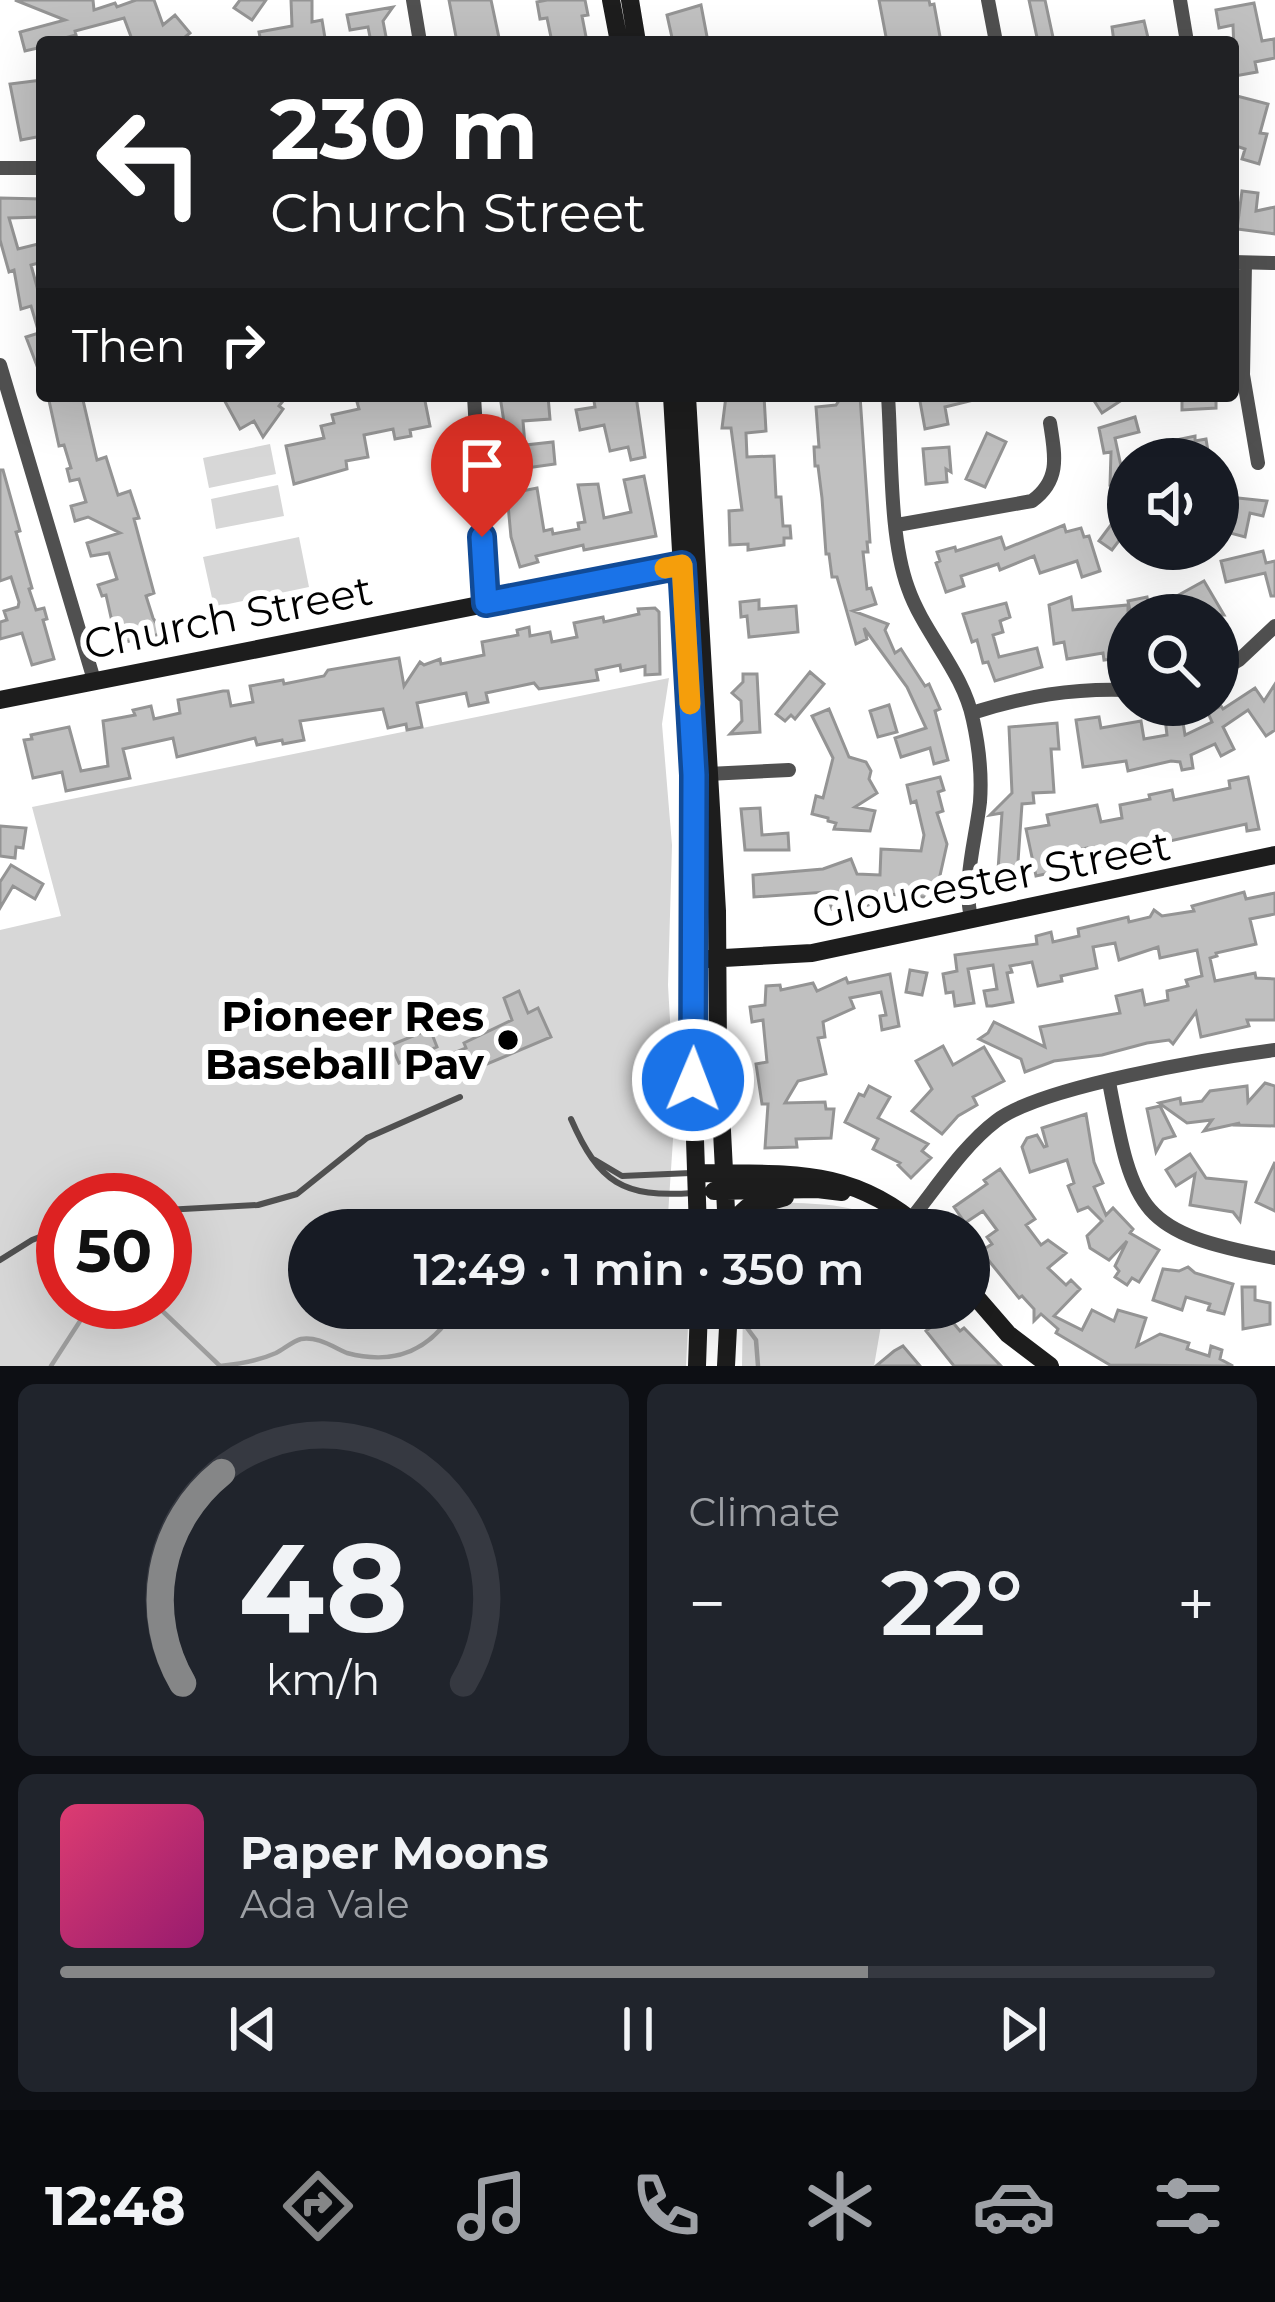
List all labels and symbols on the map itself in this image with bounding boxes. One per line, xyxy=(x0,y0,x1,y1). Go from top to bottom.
pin xyxy=(431,414,533,537)
street label: Church Street xyxy=(80,564,376,670)
street label: Gloucester Street xyxy=(807,819,1175,939)
place label: Pioneer Res Baseball Pav xyxy=(205,990,485,1090)
position arrow xyxy=(630,1017,756,1143)
marker: Pioneer Res Baseball Pav xyxy=(495,1027,521,1053)
speed limit sign: 50 xyxy=(36,1173,192,1329)

